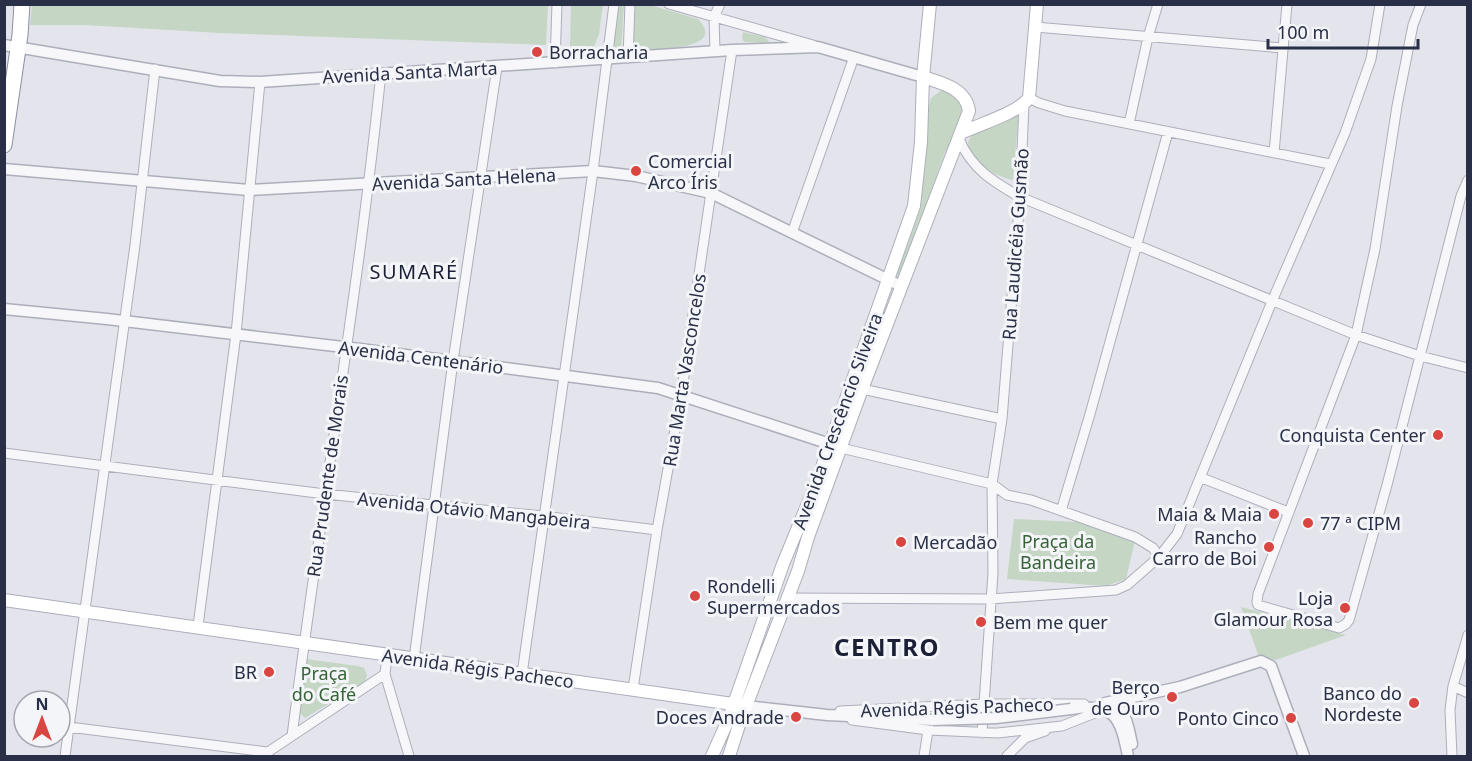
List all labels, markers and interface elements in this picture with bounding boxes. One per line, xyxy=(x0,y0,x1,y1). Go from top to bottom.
scale bar xyxy=(1268,12,1418,50)
text: 100 m xyxy=(1277,20,1329,44)
place label: Borracharia xyxy=(549,40,648,64)
marker: Borracharia xyxy=(530,45,544,59)
street label: Avenida Santa Marta xyxy=(322,55,498,89)
street label: Rua Laudicéia Gusmão xyxy=(996,147,1034,341)
place label: Comercial Arco Íris xyxy=(648,149,732,194)
street label: Avenida Santa Helena xyxy=(371,162,557,196)
marker: Comercial Arco Íris xyxy=(629,164,643,178)
district label: SUMARÉ xyxy=(369,258,459,285)
street label: Rua Marta Vasconcelos xyxy=(657,272,711,468)
street label: Avenida Crescêncio Silveira xyxy=(787,309,887,533)
street label: Avenida Centenário xyxy=(337,335,505,379)
street label: Rua Prudente de Morais xyxy=(301,373,353,579)
place label: Conquista Center xyxy=(1279,423,1427,447)
marker: Conquista Center xyxy=(1431,428,1445,442)
street label: Avenida Otávio Mangabeira xyxy=(356,486,592,534)
place label: Maia & Maia xyxy=(1157,502,1262,526)
marker: Maia & Maia xyxy=(1267,507,1281,521)
place label: 77 ª CIPM xyxy=(1320,511,1401,535)
marker: 77 ª CIPM xyxy=(1301,516,1315,530)
place label: Rancho Carro de Boi xyxy=(1152,525,1257,570)
park label: Praça da Bandeira xyxy=(1020,529,1096,574)
place label: Mercadão xyxy=(913,530,997,554)
marker: Mercadão xyxy=(894,535,908,549)
marker: Rancho Carro de Boi xyxy=(1262,540,1276,554)
place label: Rondelli Supermercados xyxy=(707,574,840,619)
place label: Loja Glamour Rosa xyxy=(1213,586,1333,631)
marker: Rondelli Supermercados xyxy=(688,589,702,603)
marker: Loja Glamour Rosa xyxy=(1338,601,1352,615)
place label: Bem me quer xyxy=(993,610,1108,634)
marker: Bem me quer xyxy=(974,615,988,629)
district label: CENTRO xyxy=(834,630,940,663)
street label: Avenida Régis Pacheco xyxy=(381,643,575,693)
place label: BR xyxy=(234,660,257,684)
park label: Praça do Café xyxy=(292,661,356,706)
marker: BR xyxy=(262,665,276,679)
place label: Berço de Ouro xyxy=(1091,675,1160,720)
place label: Banco do Nordeste xyxy=(1323,681,1402,726)
north arrow xyxy=(12,689,72,749)
marker: Berço de Ouro xyxy=(1165,690,1179,704)
street label: Avenida Régis Pacheco xyxy=(860,692,1054,722)
text: N xyxy=(35,693,49,715)
marker: Banco do Nordeste xyxy=(1407,696,1421,710)
place label: Doces Andrade xyxy=(656,705,784,729)
place label: Ponto Cinco xyxy=(1177,706,1279,730)
marker: Doces Andrade xyxy=(789,710,803,724)
marker: Ponto Cinco xyxy=(1284,711,1298,725)

